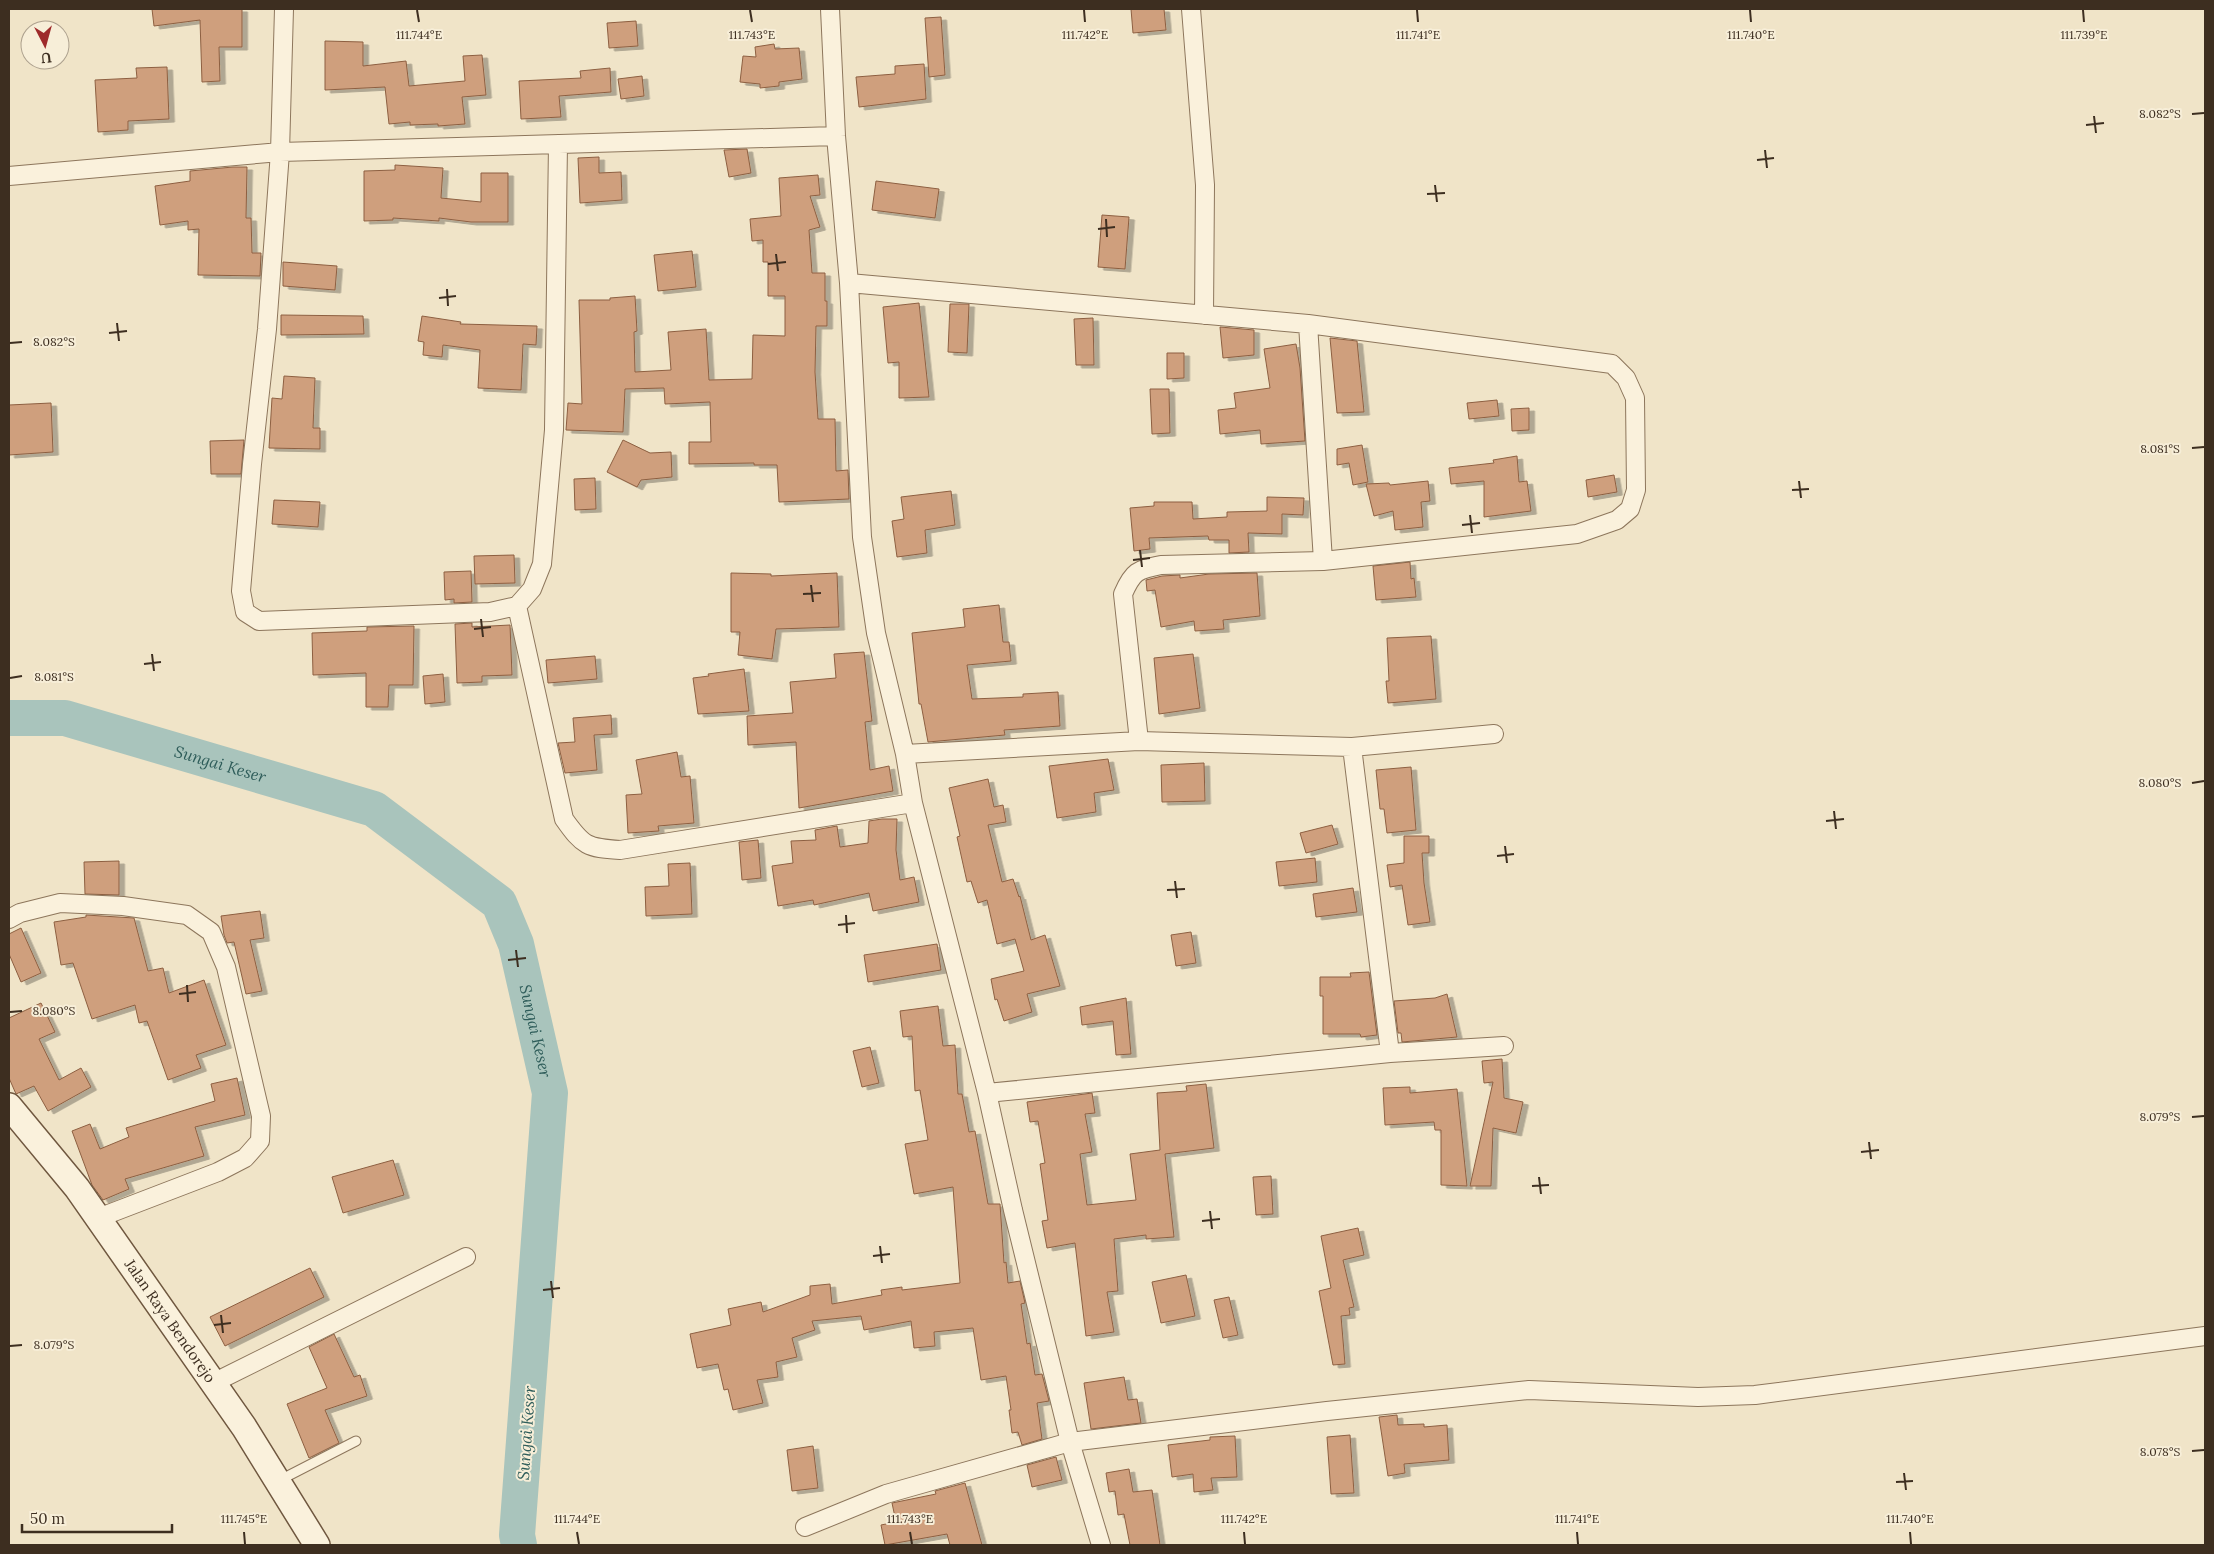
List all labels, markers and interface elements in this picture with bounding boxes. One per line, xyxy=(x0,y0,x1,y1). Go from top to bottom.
north arrow xyxy=(20,20,70,70)
text: 111.744°E xyxy=(396,27,442,42)
text: 111.743°E xyxy=(729,27,775,42)
text: 111.742°E xyxy=(1062,27,1108,42)
text: 111.741°E xyxy=(1396,27,1440,42)
text: 111.740°E xyxy=(1727,27,1775,42)
text: 111.739°E xyxy=(2060,27,2108,42)
text: U xyxy=(40,48,53,67)
text: 8.082°S xyxy=(2139,106,2181,121)
text: 8.082°S xyxy=(33,334,75,349)
text: 8.081°S xyxy=(2140,441,2180,456)
text: 8.081°S xyxy=(34,669,74,684)
water label: Sungai Keser xyxy=(172,741,269,787)
text: 8.080°S xyxy=(2139,775,2182,790)
water label: Sungai Keser xyxy=(516,983,556,1080)
text: 8.080°S xyxy=(33,1003,76,1018)
text: 8.079°S xyxy=(2140,1109,2181,1124)
street label: Jalan Raya Bendorejo xyxy=(120,1255,220,1386)
text: 8.079°S xyxy=(34,1337,75,1352)
water label: Sungai Keser xyxy=(513,1384,539,1481)
text: 8.078°S xyxy=(2140,1444,2181,1459)
scale bar xyxy=(22,1502,172,1534)
text: 50 m xyxy=(30,1509,65,1528)
text: 111.745°E xyxy=(221,1511,267,1526)
text: 111.744°E xyxy=(554,1511,600,1526)
text: 111.743°E xyxy=(887,1511,933,1526)
text: 111.742°E xyxy=(1221,1511,1267,1526)
text: 111.741°E xyxy=(1555,1511,1599,1526)
text: 111.740°E xyxy=(1886,1511,1934,1526)

